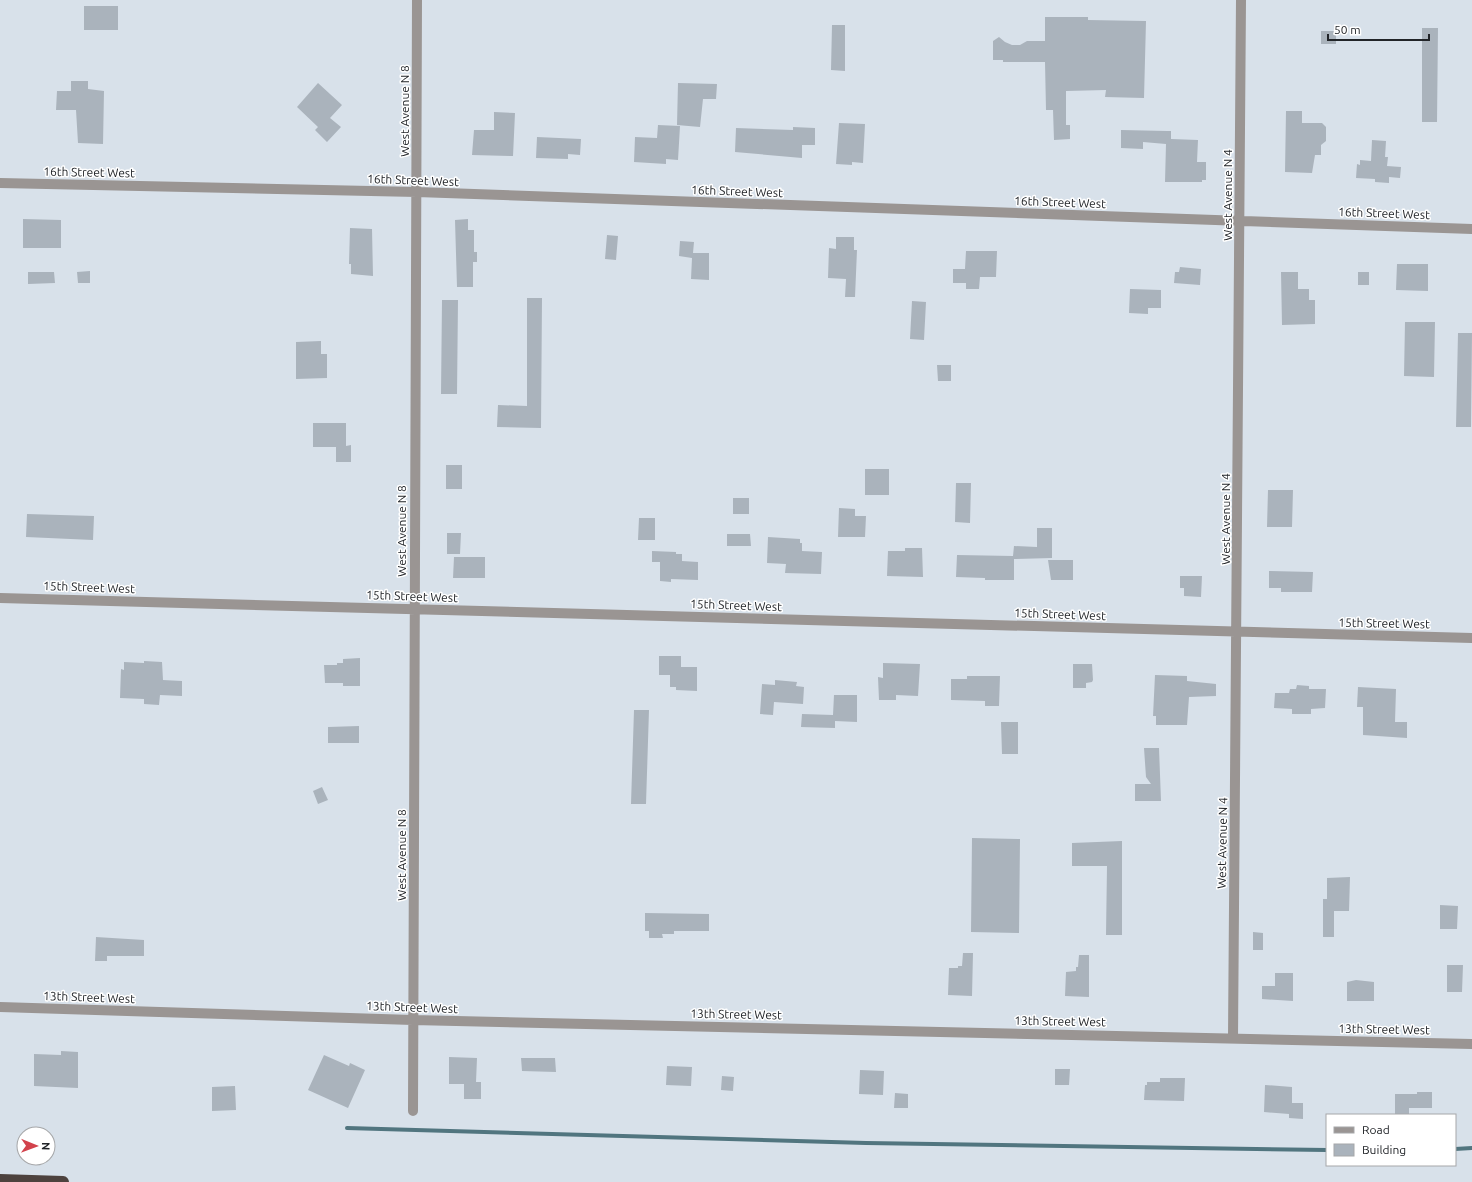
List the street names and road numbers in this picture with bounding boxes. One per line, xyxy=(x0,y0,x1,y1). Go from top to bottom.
street label: West Avenue N 8 xyxy=(398,65,411,157)
street label: West Avenue N 4 xyxy=(1221,149,1234,241)
street label: 16th Street West xyxy=(43,165,135,179)
street label: 16th Street West xyxy=(367,172,459,188)
street label: 16th Street West xyxy=(691,183,783,199)
street label: 16th Street West xyxy=(1014,194,1106,210)
street label: 16th Street West xyxy=(1338,205,1430,221)
street label: West Avenue N 4 xyxy=(1219,473,1232,565)
street label: West Avenue N 8 xyxy=(395,485,408,577)
street label: 15th Street West xyxy=(43,579,135,595)
street label: 15th Street West xyxy=(366,588,458,604)
street label: 15th Street West xyxy=(690,597,782,613)
street label: 15th Street West xyxy=(1014,606,1106,622)
street label: 15th Street West xyxy=(1338,616,1430,630)
street label: West Avenue N 4 xyxy=(1215,797,1229,889)
street label: West Avenue N 8 xyxy=(395,809,408,901)
street label: 13th Street West xyxy=(43,989,135,1005)
street label: 13th Street West xyxy=(366,999,458,1015)
street label: 13th Street West xyxy=(690,1007,782,1021)
street label: 13th Street West xyxy=(1014,1014,1106,1028)
street label: 13th Street West xyxy=(1338,1022,1430,1036)

